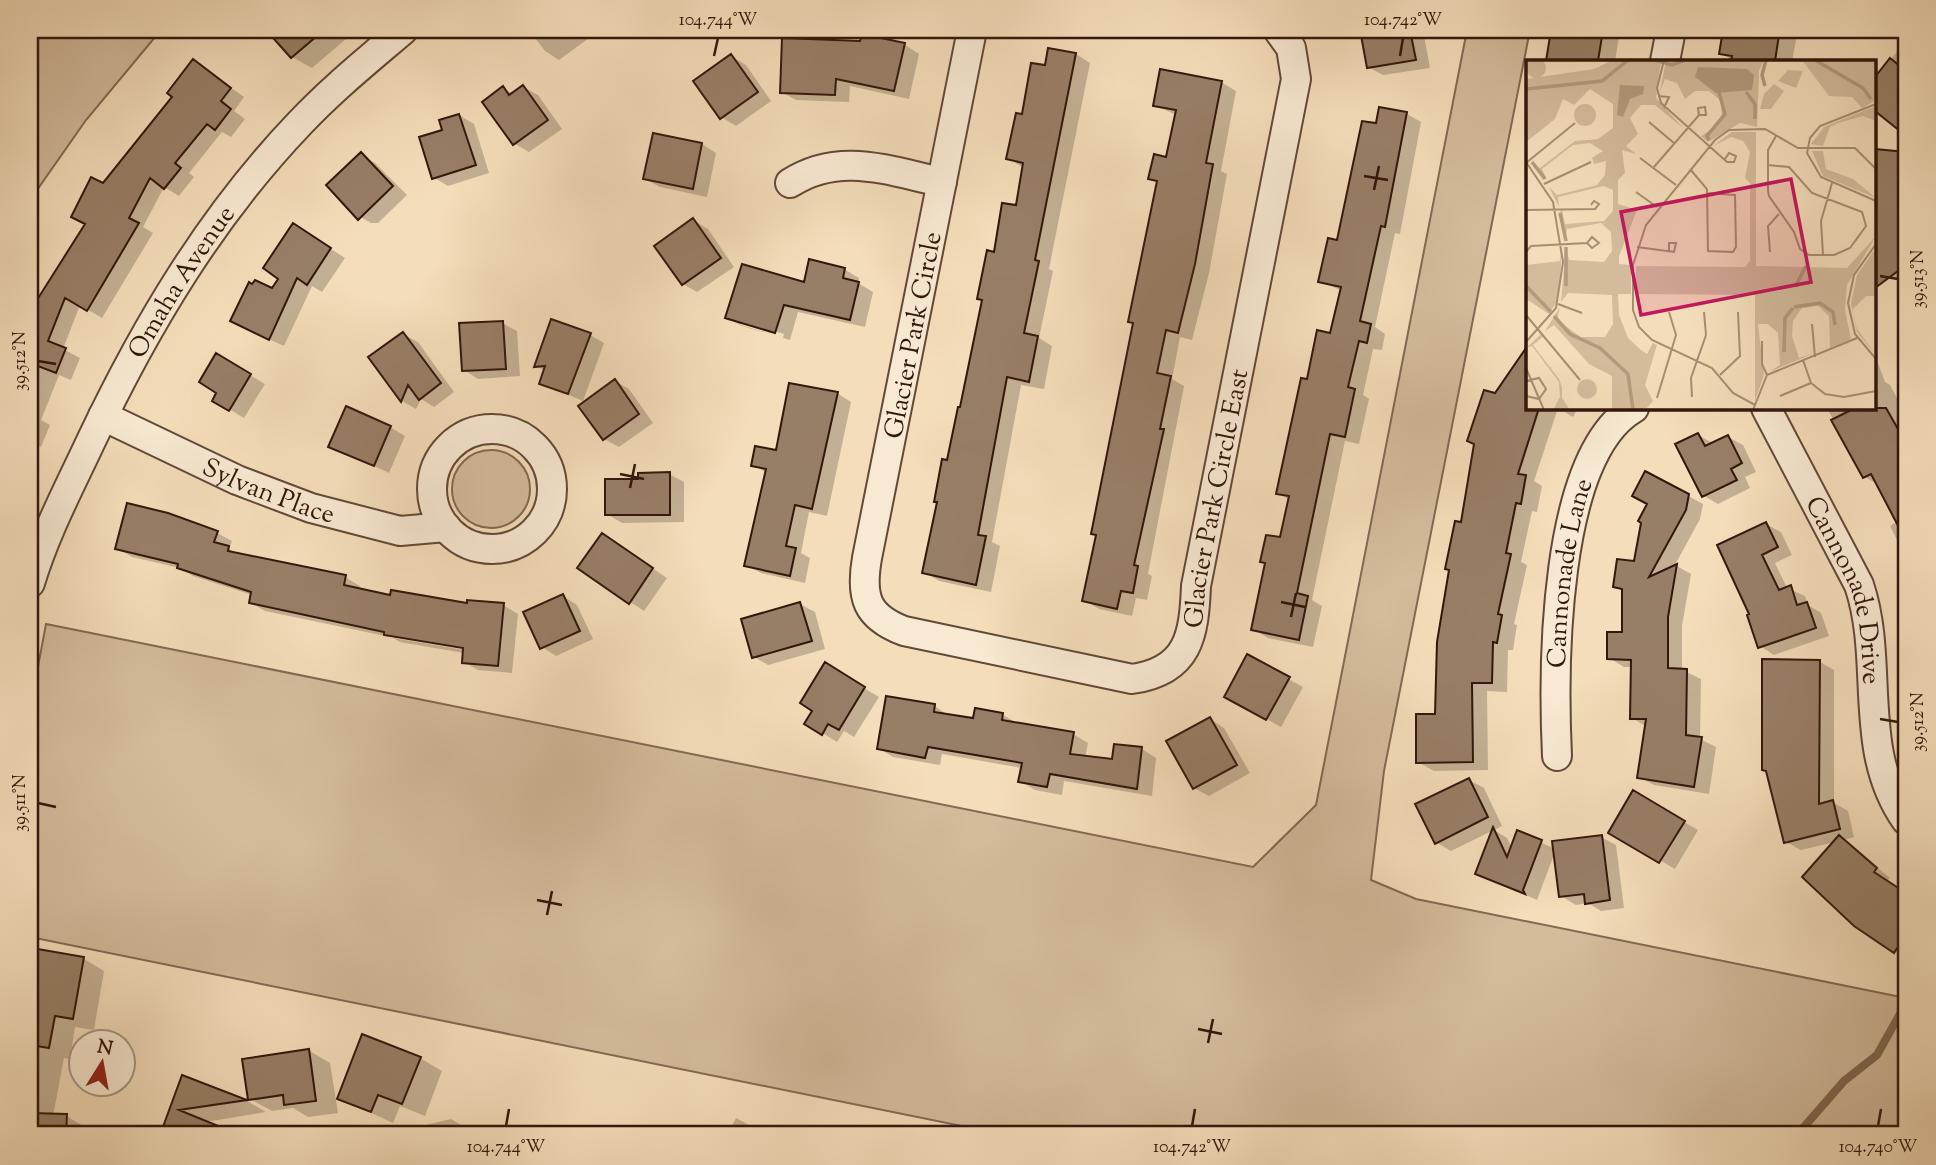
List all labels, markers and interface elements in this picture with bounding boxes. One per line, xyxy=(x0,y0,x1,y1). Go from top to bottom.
text: 104.744°W xyxy=(679,8,757,34)
text: 104.742°W xyxy=(1364,8,1442,34)
inset map xyxy=(1526,60,1876,410)
street label: Omaha Avenue xyxy=(120,198,245,366)
street label: Glacier Park Circle xyxy=(876,229,953,442)
text: 39.513°N xyxy=(1906,250,1932,308)
text: 39.512°N xyxy=(8,331,34,391)
street label: Glacier Park Circle East xyxy=(1176,366,1259,631)
street label: Sylvan Place xyxy=(195,450,338,534)
street label: Cannonade Lane xyxy=(1540,474,1603,669)
street label: Cannonade Drive xyxy=(1795,490,1889,685)
text: 39.512°N xyxy=(1906,692,1932,752)
text: 39.511°N xyxy=(8,774,34,832)
north arrow xyxy=(66,1028,136,1098)
text: N xyxy=(95,1034,115,1063)
text: 104.744°W xyxy=(467,1135,545,1161)
text: 104.742°W xyxy=(1153,1135,1231,1161)
text: 104.740°W xyxy=(1839,1135,1917,1161)

